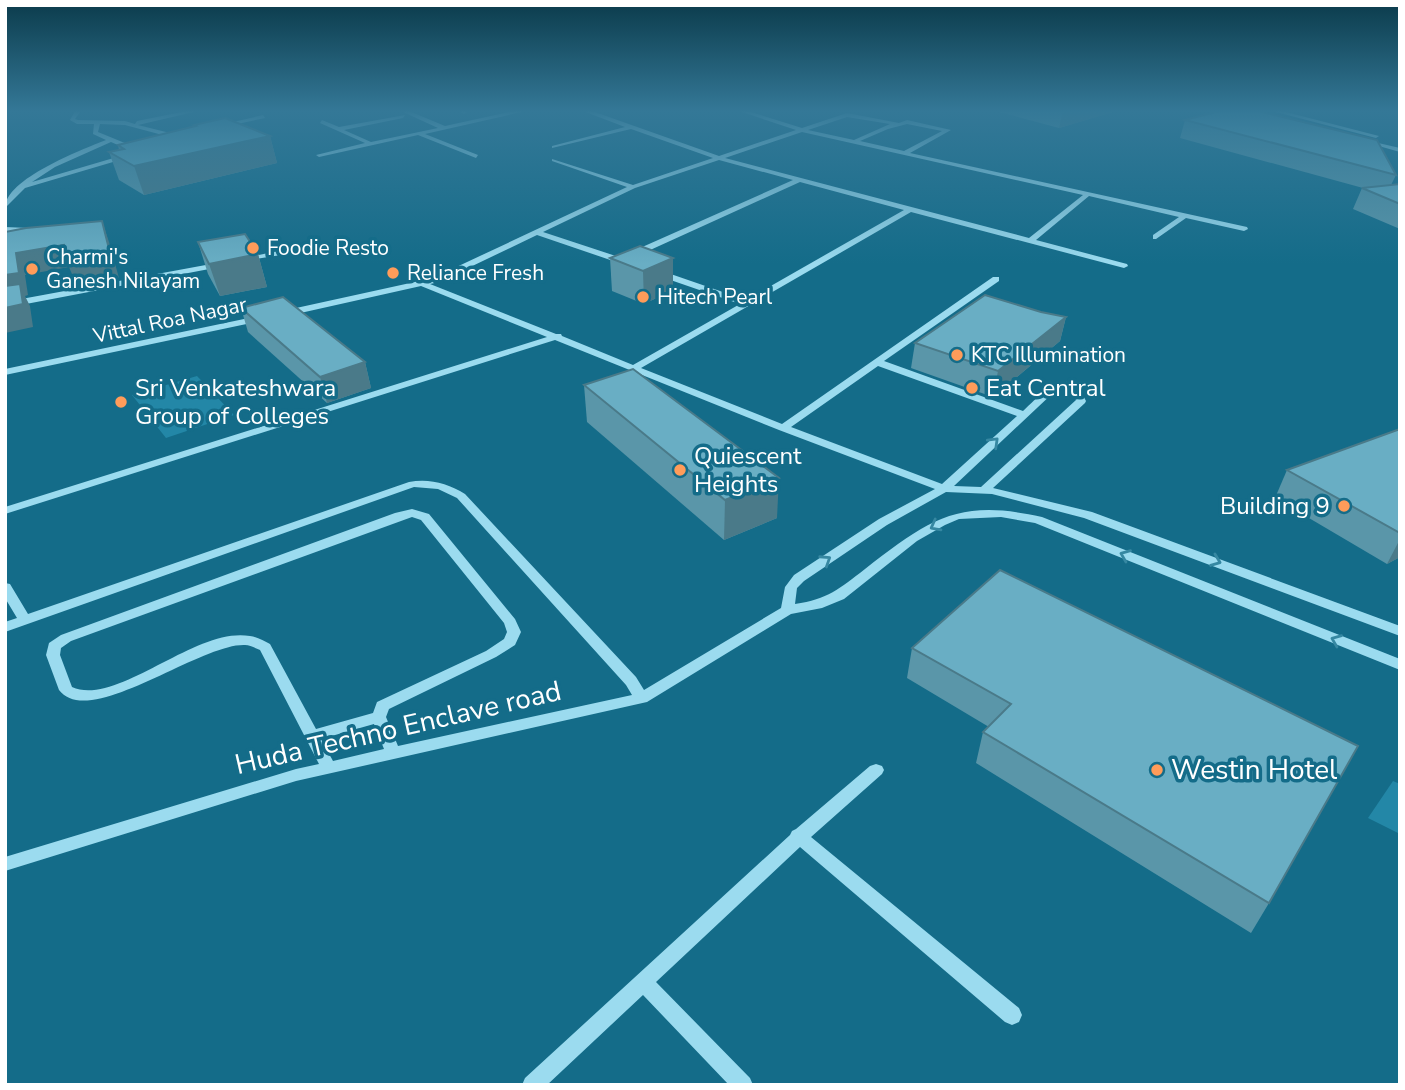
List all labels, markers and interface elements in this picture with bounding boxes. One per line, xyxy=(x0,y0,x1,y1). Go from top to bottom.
place label: Foodie Resto xyxy=(267,234,389,262)
marker: Foodie Resto xyxy=(245,240,261,256)
place label: Charmi's Ganesh Nilayam xyxy=(46,243,200,295)
place label: Reliance Fresh xyxy=(407,259,544,287)
marker: Charmi's Ganesh Nilayam xyxy=(24,261,40,277)
marker: Reliance Fresh xyxy=(385,265,401,281)
place label: Hitech Pearl xyxy=(657,283,773,311)
marker: Hitech Pearl xyxy=(635,289,651,305)
street label: Vittal Roa Nagar xyxy=(90,290,250,350)
place label: KTC Illumination xyxy=(971,341,1126,369)
marker: KTC Illumination xyxy=(949,347,965,363)
place label: Sri Venkateshwara Group of Colleges xyxy=(135,372,336,432)
place label: Eat Central xyxy=(986,372,1106,404)
marker: Eat Central xyxy=(964,380,980,396)
marker: Sri Venkateshwara Group of Colleges xyxy=(113,394,129,410)
one-way arrow xyxy=(986,437,999,450)
place label: Quiescent Heights xyxy=(694,440,802,500)
marker: Quiescent Heights xyxy=(672,462,688,478)
place label: Building 9 xyxy=(1220,490,1330,522)
marker: Building 9 xyxy=(1336,498,1352,514)
one-way arrow xyxy=(930,518,942,531)
one-way arrow xyxy=(1120,549,1132,563)
one-way arrow xyxy=(1209,553,1221,567)
one-way arrow xyxy=(818,556,831,568)
one-way arrow xyxy=(1331,634,1343,648)
street label: Huda Techno Enclave road xyxy=(231,672,565,784)
place label: Westin Hotel xyxy=(1171,751,1338,789)
marker: Westin Hotel xyxy=(1149,762,1165,778)

